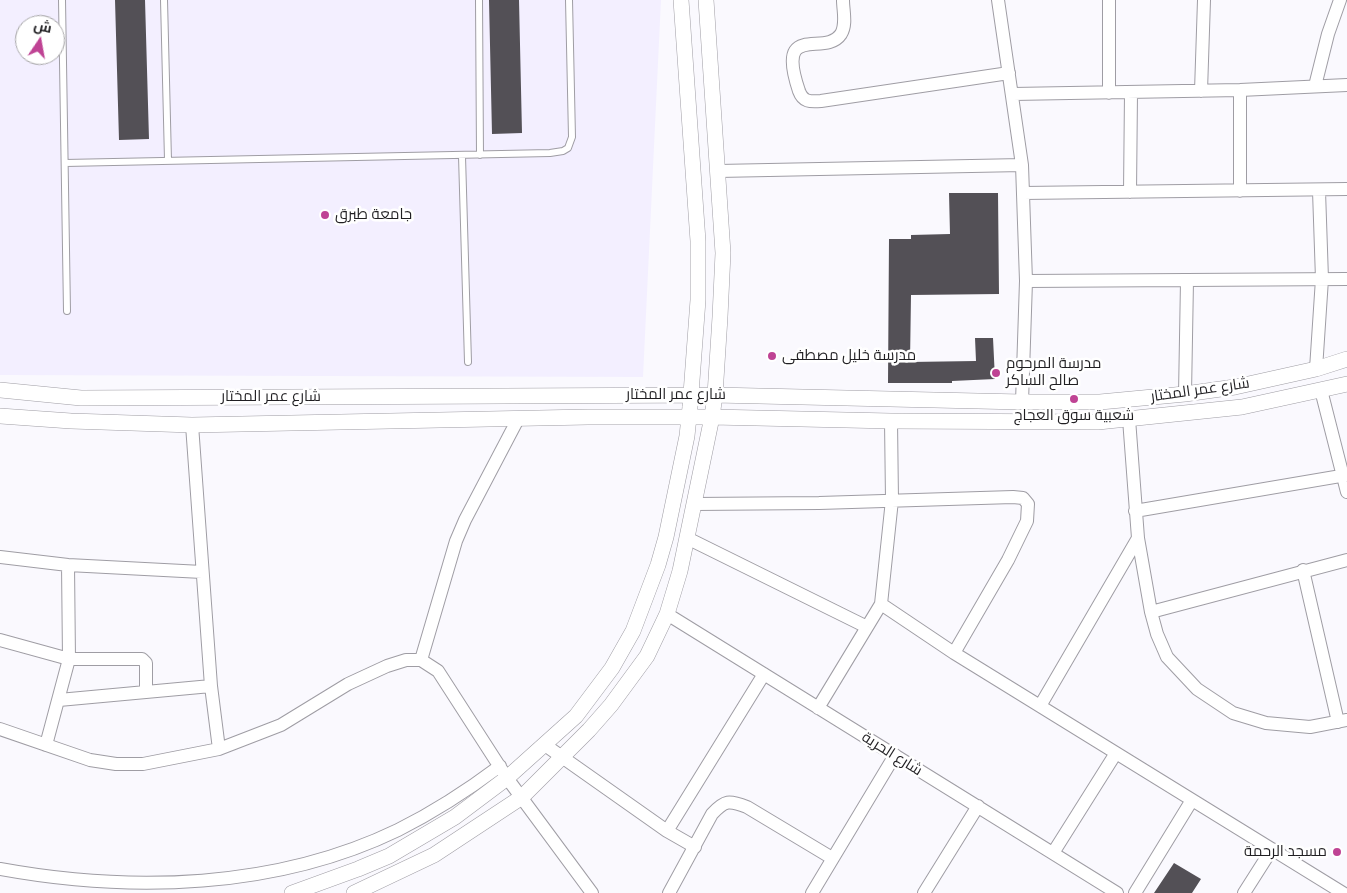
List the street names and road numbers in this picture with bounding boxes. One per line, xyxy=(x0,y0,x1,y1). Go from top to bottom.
street label: شارع عمر المختار xyxy=(1149,374,1251,406)
street label: شارع عمر المختار xyxy=(626,386,726,404)
street label: شارع عمر المختار xyxy=(221,388,321,406)
street label: شارع الحرية xyxy=(858,728,926,780)

